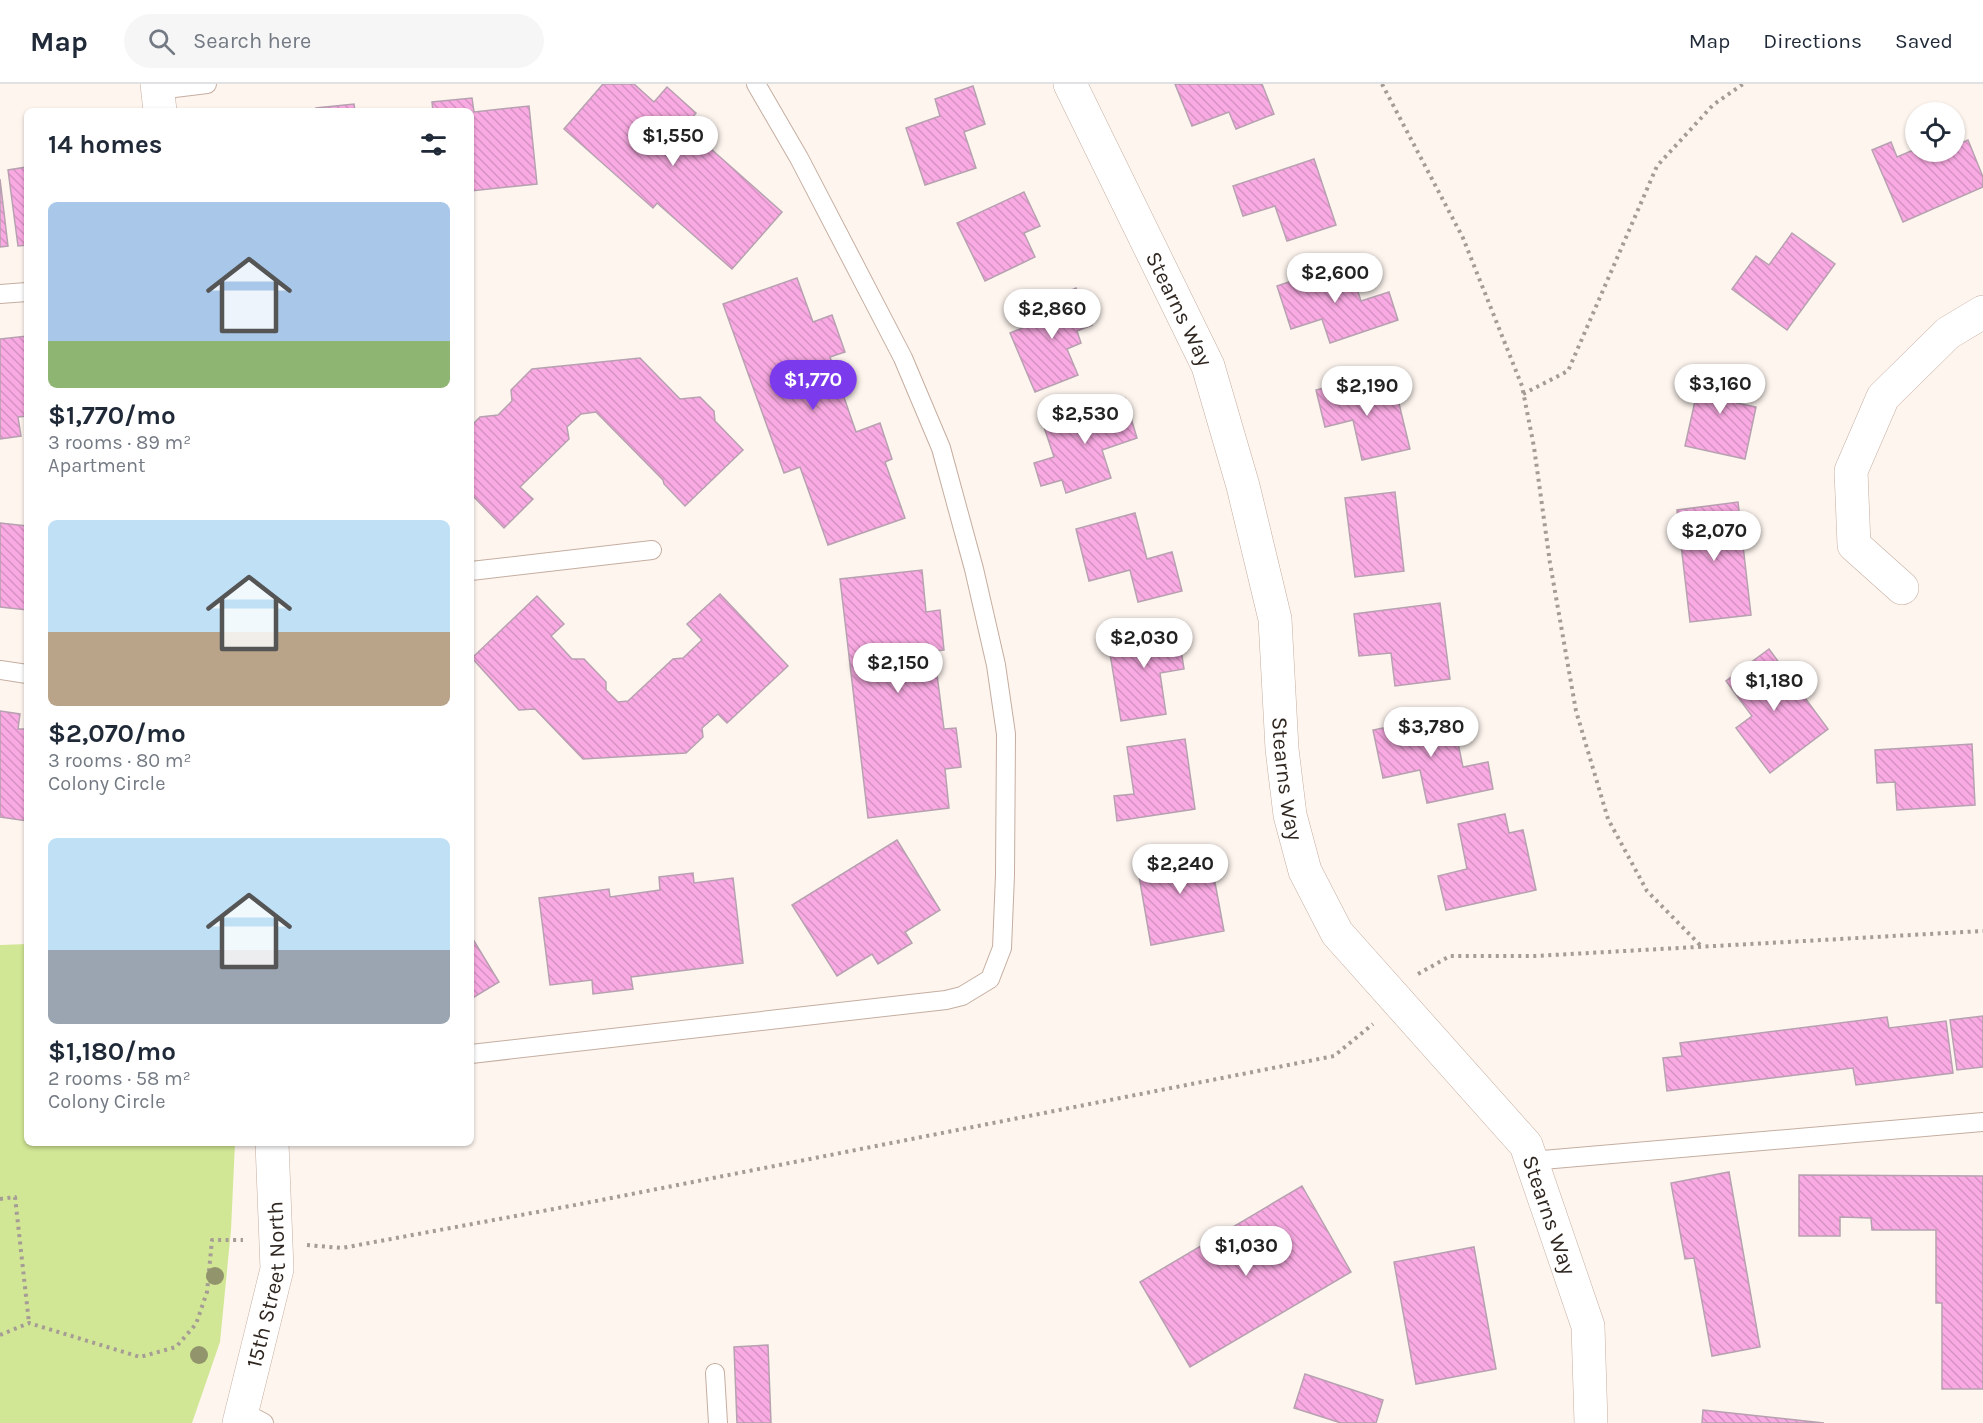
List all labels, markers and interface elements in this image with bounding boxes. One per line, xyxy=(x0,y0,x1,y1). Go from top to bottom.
search box xyxy=(124,14,544,68)
text: Map xyxy=(30,25,88,58)
icon: search xyxy=(145,25,178,58)
text: Search here xyxy=(193,28,311,54)
text: Map xyxy=(1689,29,1730,53)
text: Directions xyxy=(1763,29,1862,53)
text: Saved xyxy=(1895,29,1953,53)
map controls xyxy=(1905,102,1965,162)
button: locate xyxy=(1905,102,1965,162)
pin: $1,550 xyxy=(624,116,722,167)
text: $1,550 xyxy=(642,124,704,147)
icon: filters xyxy=(417,128,450,161)
text: 14 homes xyxy=(48,129,162,160)
icon: home xyxy=(195,241,303,349)
street label: Stearns Way xyxy=(1140,247,1218,371)
pin: $2,600 xyxy=(1286,253,1384,304)
text: $2,600 xyxy=(1301,261,1369,284)
pin: $2,860 xyxy=(1003,289,1101,340)
text: $2,860 xyxy=(1018,297,1086,320)
pin: $1,770 xyxy=(764,360,862,411)
pin: $3,160 xyxy=(1671,364,1769,415)
pin: $2,190 xyxy=(1318,366,1416,417)
text: $1,770 xyxy=(784,368,842,391)
text: $3,160 xyxy=(1688,372,1752,395)
text: $2,190 xyxy=(1336,374,1398,397)
pin: $2,530 xyxy=(1036,394,1134,445)
text: $1,770/mo xyxy=(48,400,176,431)
text: $2,530 xyxy=(1051,402,1119,425)
text: 3 rooms · 89 m² xyxy=(48,431,191,454)
text: Apartment xyxy=(48,454,146,477)
pin: $2,070 xyxy=(1665,511,1763,562)
text: $2,070 xyxy=(1681,519,1747,542)
icon: home xyxy=(195,559,303,667)
pin: $2,030 xyxy=(1095,618,1193,669)
text: $2,030 xyxy=(1110,626,1178,649)
pin: $2,150 xyxy=(849,643,947,694)
text: $2,150 xyxy=(867,651,929,674)
pin: $1,180 xyxy=(1725,661,1823,712)
text: $1,180 xyxy=(1745,669,1803,692)
pin: $3,780 xyxy=(1382,707,1480,758)
text: $3,780 xyxy=(1398,715,1464,738)
street label: Stearns Way xyxy=(1266,716,1308,844)
text: $2,070/mo xyxy=(48,718,186,749)
text: 3 rooms · 80 m² xyxy=(48,749,192,772)
text: Colony Circle xyxy=(48,772,166,795)
pin: $2,240 xyxy=(1131,844,1229,895)
text: $2,240 xyxy=(1146,852,1214,875)
icon: home xyxy=(195,877,303,985)
text: $1,180/mo xyxy=(48,1036,176,1067)
text: 2 rooms · 58 m² xyxy=(48,1067,191,1090)
text: Colony Circle xyxy=(48,1090,166,1113)
street label: Stearns Way xyxy=(1517,1152,1581,1278)
street label: 15th Street North xyxy=(241,1201,291,1370)
pin: $1,030 xyxy=(1197,1226,1295,1277)
text: $1,030 xyxy=(1214,1234,1278,1257)

